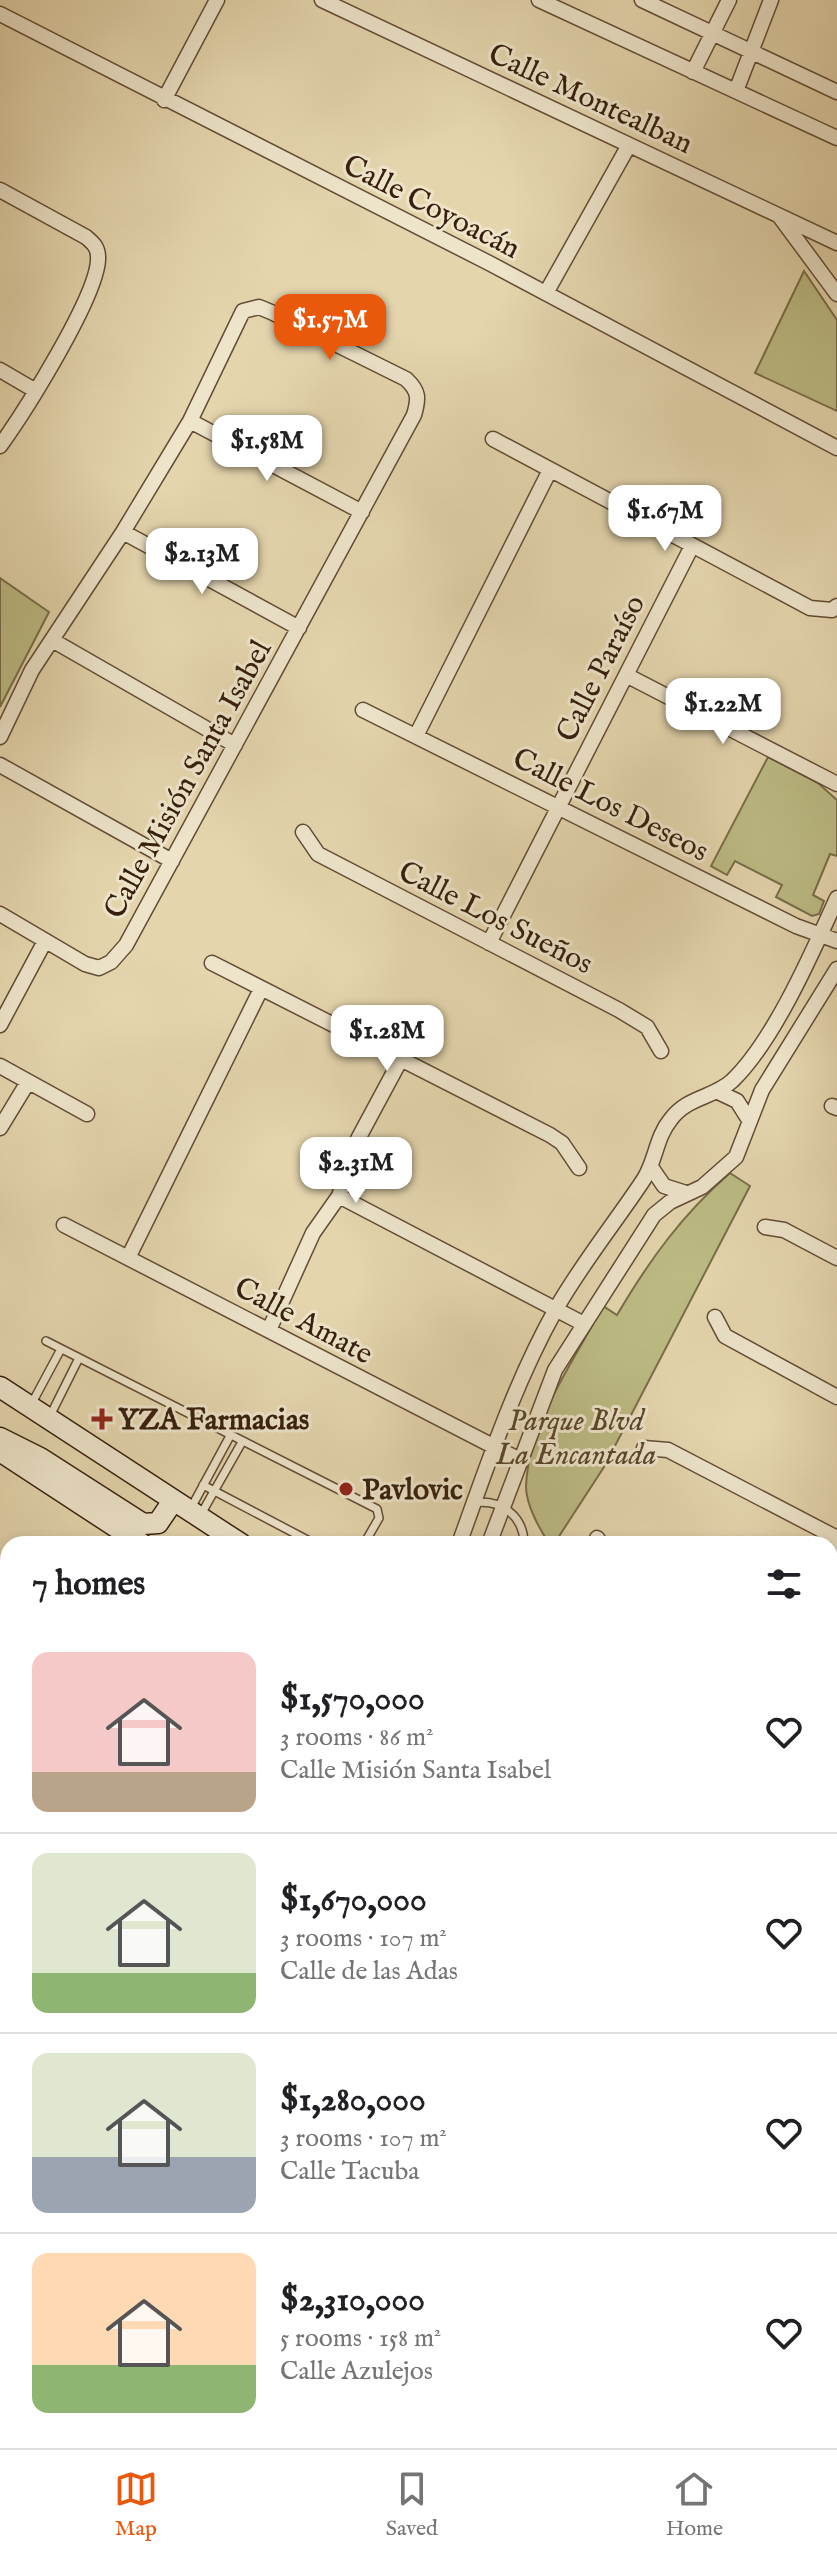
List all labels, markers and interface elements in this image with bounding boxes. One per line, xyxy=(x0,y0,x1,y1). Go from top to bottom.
street label: Calle Montealban xyxy=(482,36,698,164)
street label: Calle Coyoacán xyxy=(336,147,526,269)
pin: $1.57M xyxy=(265,294,395,362)
text: $1.57M xyxy=(292,303,368,336)
pin: $1.58M xyxy=(202,415,332,483)
text: $1.58M xyxy=(230,424,304,457)
pin: $1.67M xyxy=(600,485,730,553)
text: $1.67M xyxy=(626,494,704,527)
pin: $2.13M xyxy=(137,528,267,596)
text: $2.13M xyxy=(164,537,240,570)
street label: Calle Paraíso xyxy=(549,589,655,749)
street label: Calle Misión Santa Isabel xyxy=(96,633,282,926)
pin: $1.22M xyxy=(658,678,788,746)
text: $1.22M xyxy=(684,687,762,720)
street label: Calle Los Deseos xyxy=(506,740,714,871)
street label: Calle Los Sueños xyxy=(391,853,599,984)
pin: $1.28M xyxy=(322,1005,452,1073)
text: $1.28M xyxy=(349,1014,425,1047)
pin: $2.31M xyxy=(291,1137,421,1205)
text: $2.31M xyxy=(318,1146,394,1179)
street label: Calle Amate xyxy=(227,1269,379,1374)
place label: YZA Farmacias xyxy=(118,1402,309,1440)
park label: Parque Blvd La Encantada xyxy=(495,1403,656,1475)
marker: YZA Farmacias xyxy=(93,1410,111,1428)
place label: Pavlovic xyxy=(362,1472,463,1510)
marker: Pavlovic xyxy=(337,1480,355,1498)
icon: filters xyxy=(762,1562,806,1606)
text: 7 homes xyxy=(32,1563,145,1606)
text: $1,570,000 xyxy=(280,1678,425,1721)
icon: home xyxy=(96,1684,192,1780)
icon: heart xyxy=(762,1710,806,1754)
text: 3 rooms · 86 m² xyxy=(280,1721,433,1754)
text: Calle Misión Santa Isabel xyxy=(280,1754,551,1787)
text: $1,670,000 xyxy=(280,1879,427,1922)
icon: home xyxy=(96,1885,192,1981)
icon: heart xyxy=(762,1911,806,1955)
text: 3 rooms · 107 m² xyxy=(280,1922,447,1955)
text: Calle de las Adas xyxy=(280,1955,458,1988)
text: $1,280,000 xyxy=(280,2079,426,2122)
icon: home xyxy=(96,2085,192,2181)
icon: heart xyxy=(762,2111,806,2155)
text: 3 rooms · 107 m² xyxy=(280,2122,447,2155)
text: Calle Tacuba xyxy=(280,2155,420,2188)
text: $2,310,000 xyxy=(280,2279,425,2322)
icon: home xyxy=(96,2285,192,2381)
icon: heart xyxy=(762,2311,806,2355)
text: 5 rooms · 158 m² xyxy=(280,2322,441,2355)
text: Calle Azulejos xyxy=(280,2355,433,2388)
tab: Map xyxy=(114,2467,158,2543)
tab: Saved xyxy=(386,2467,438,2543)
tab: Home xyxy=(666,2467,723,2543)

